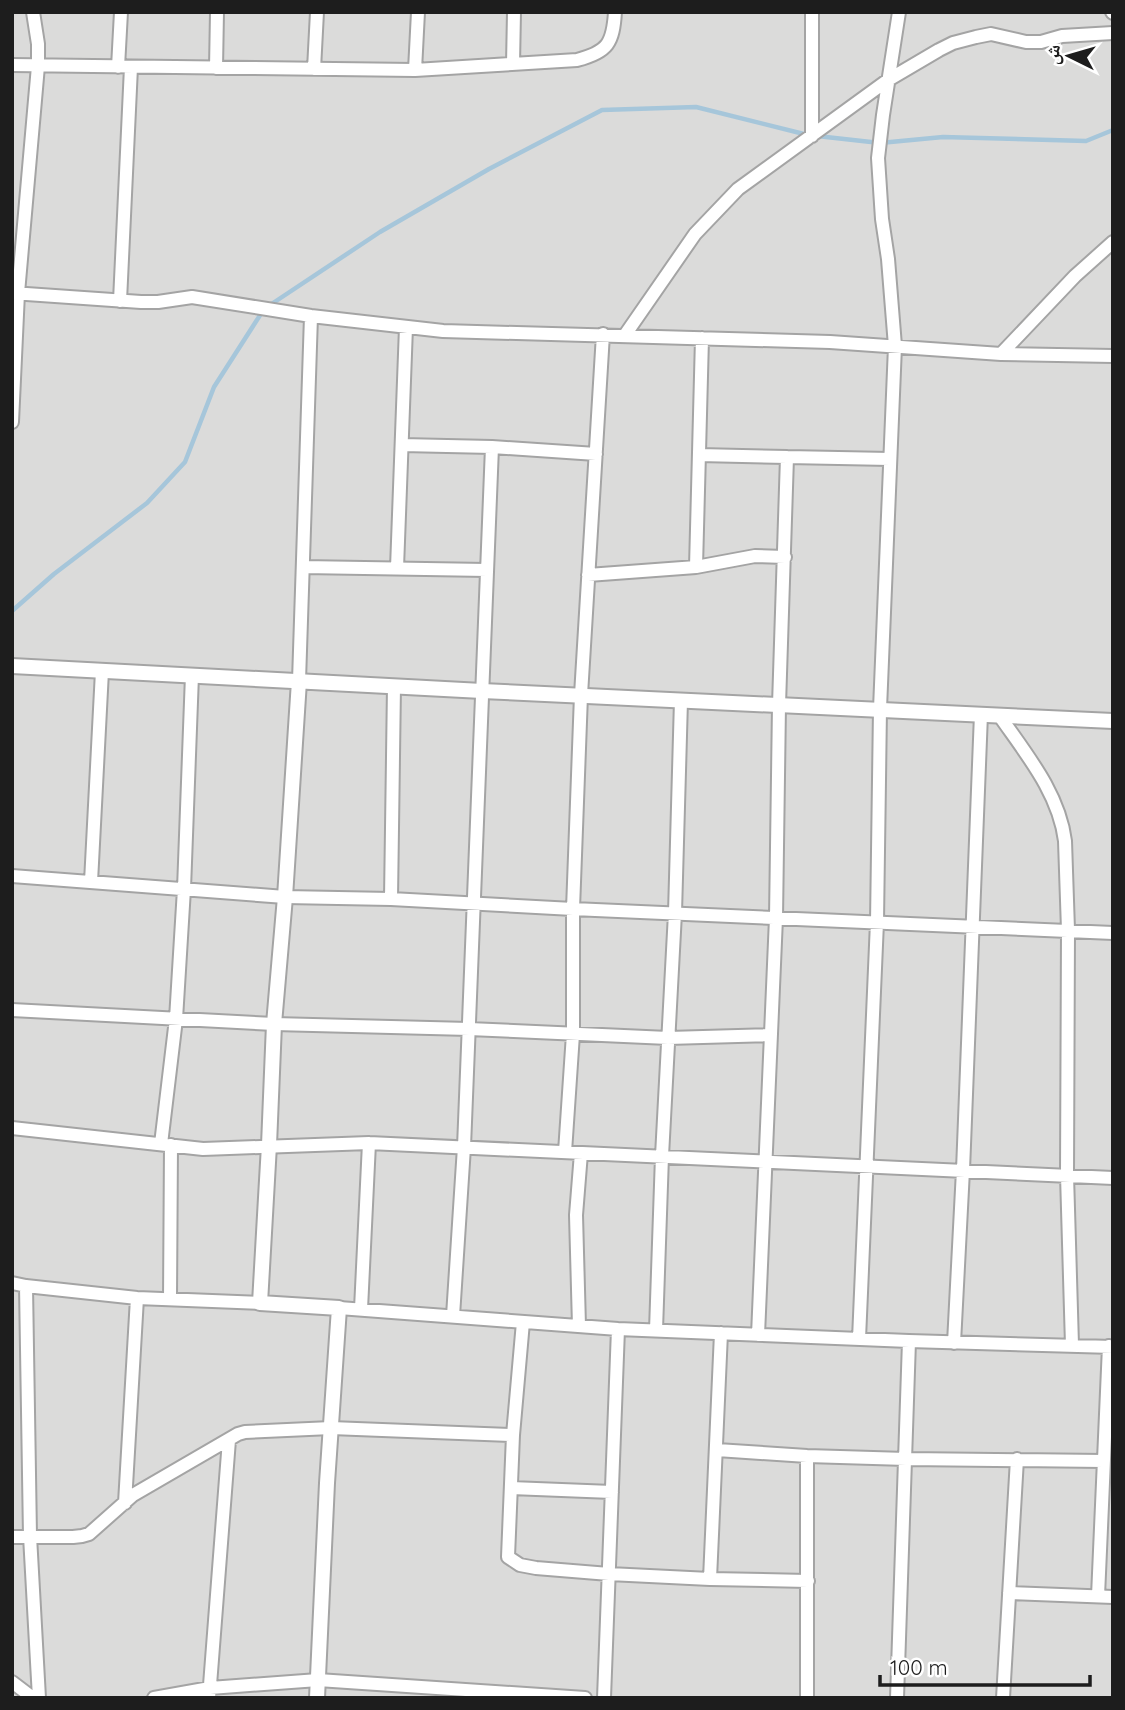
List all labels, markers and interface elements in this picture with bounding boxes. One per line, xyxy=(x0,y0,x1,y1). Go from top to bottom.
north arrow xyxy=(1034,21,1104,91)
text: ش xyxy=(1039,43,1065,66)
scale bar xyxy=(880,1644,1090,1688)
text: 100 m xyxy=(890,1654,948,1680)

